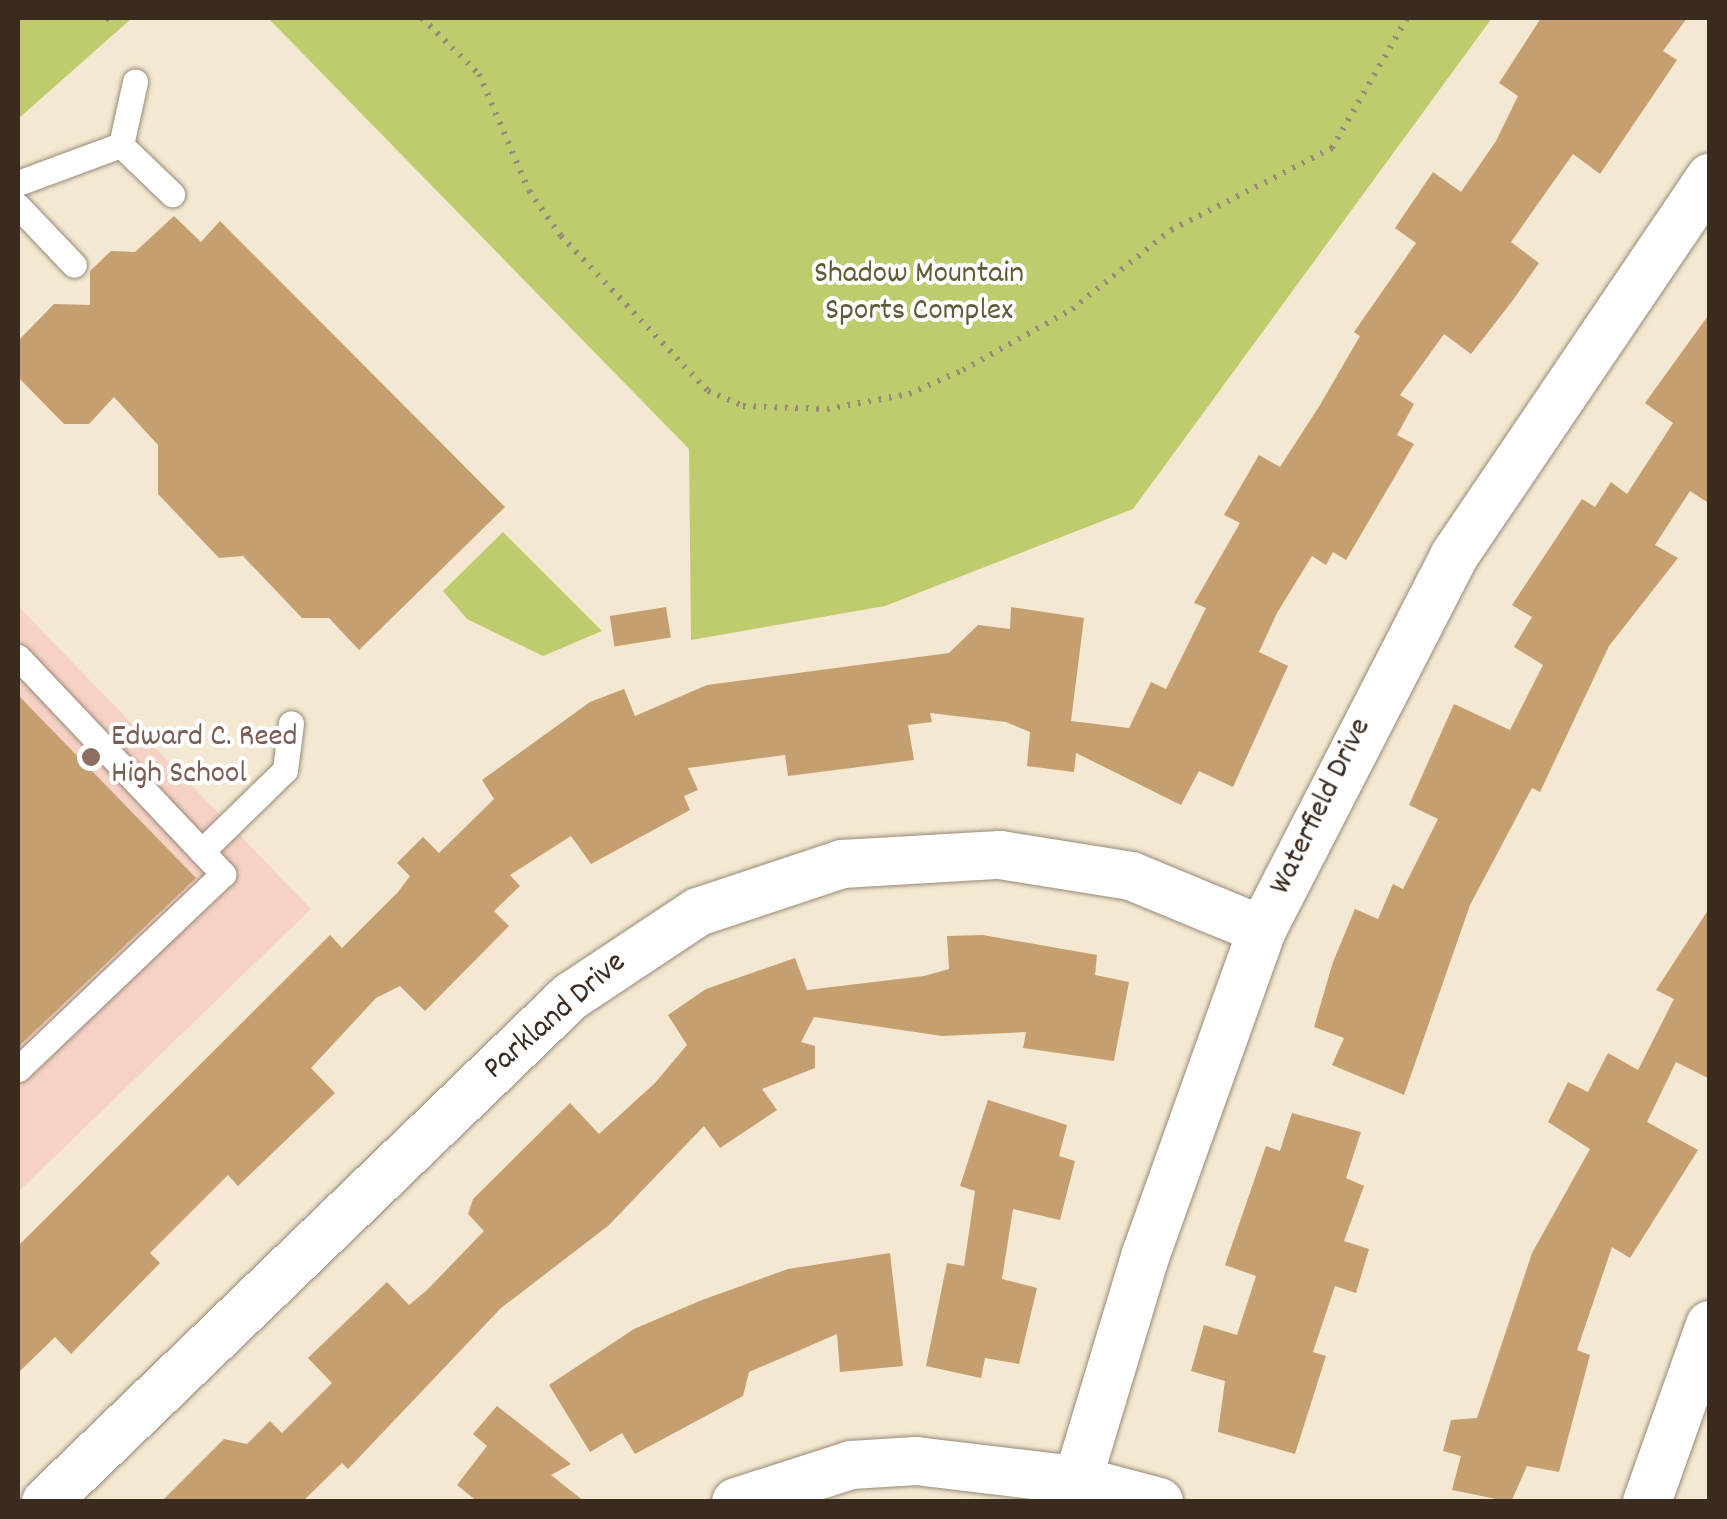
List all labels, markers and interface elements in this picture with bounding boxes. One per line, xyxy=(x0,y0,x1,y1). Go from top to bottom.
park label: Shadow Mountain Sports Complex xyxy=(814,257,1024,332)
street label: Waterfield Drive xyxy=(1263,712,1381,902)
place label: Edward C. Reed High School xyxy=(111,720,298,795)
marker: Edward C. Reed High School xyxy=(80,746,102,768)
street label: Parkland Drive xyxy=(477,945,635,1089)

